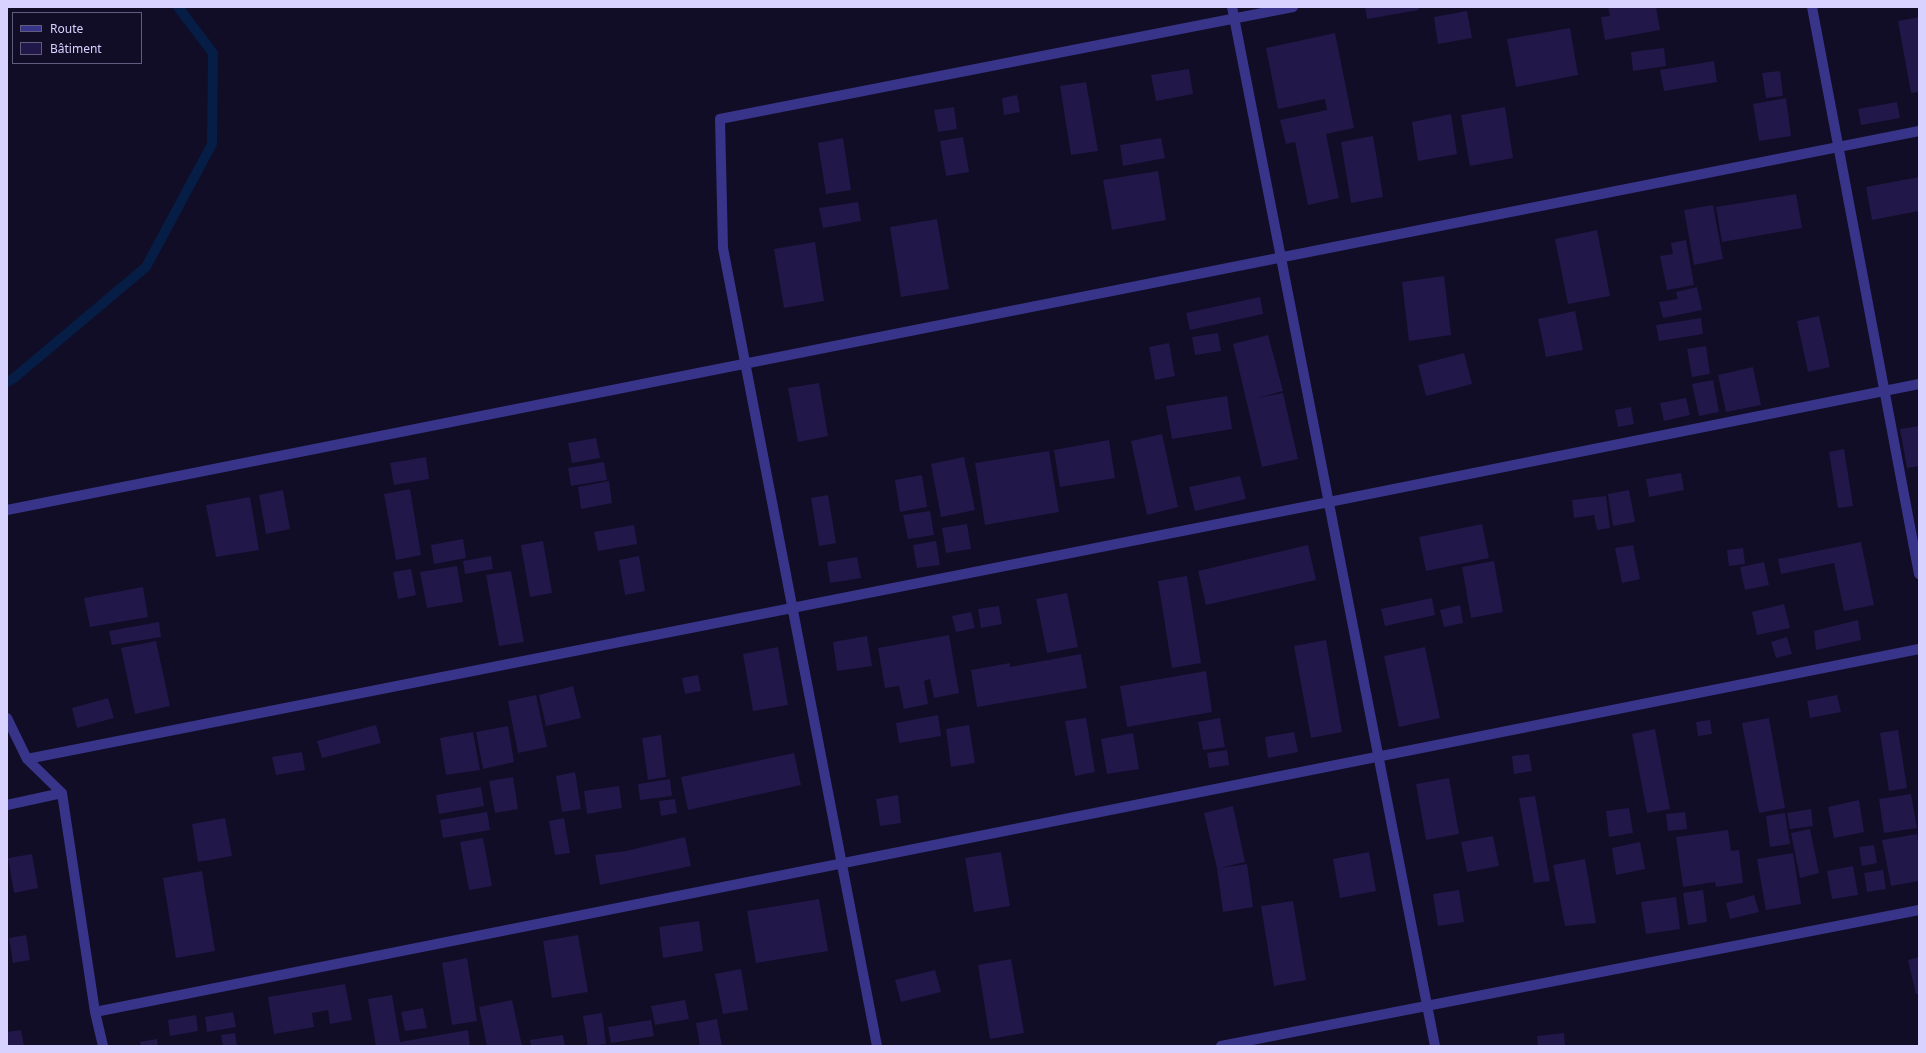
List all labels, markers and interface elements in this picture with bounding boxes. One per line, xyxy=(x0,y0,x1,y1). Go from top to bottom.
legend xyxy=(12,12,142,64)
text: Route xyxy=(50,20,83,37)
text: Bâtiment xyxy=(50,40,102,57)

